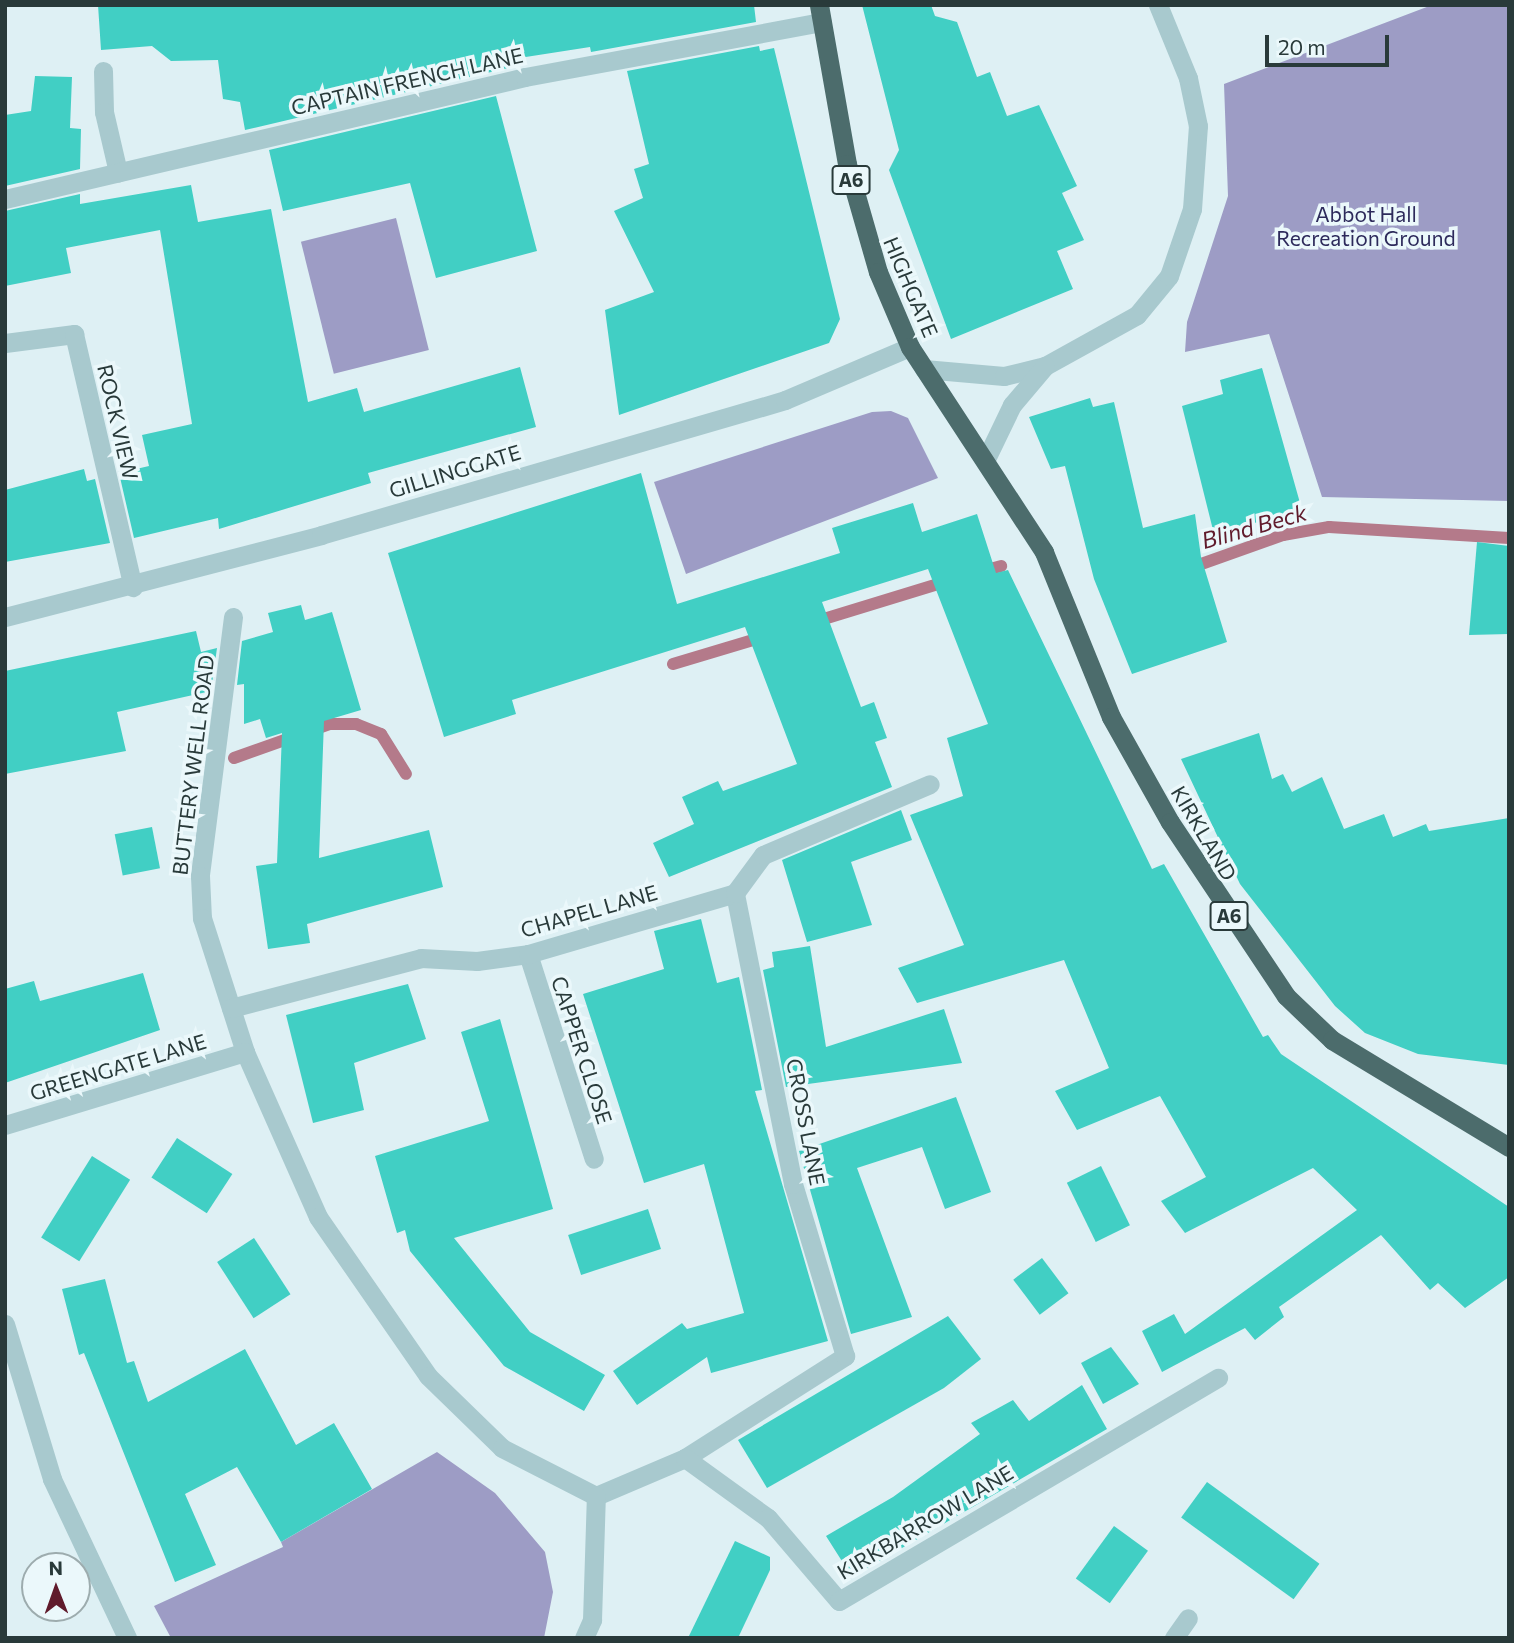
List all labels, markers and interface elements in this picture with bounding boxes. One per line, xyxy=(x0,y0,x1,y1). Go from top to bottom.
scale bar xyxy=(1269,21,1393,65)
text: 20 m xyxy=(1278,34,1326,59)
street label: CAPTAIN FRENCH LANE xyxy=(289,42,525,120)
road number: A6 xyxy=(830,164,872,196)
park label: Abbot Hall Recreation Ground xyxy=(1276,201,1456,251)
street label: HIGHGATE xyxy=(879,233,943,341)
street label: ROCK VIEW xyxy=(92,362,144,482)
street label: GILLINGGATE xyxy=(386,439,524,503)
water label: Blind Beck xyxy=(1198,498,1310,554)
street label: BUTTERY WELL ROAD xyxy=(167,653,219,877)
street label: KIRKLAND xyxy=(1166,781,1242,885)
street label: CHAPEL LANE xyxy=(518,879,660,943)
road number: A6 xyxy=(1208,900,1250,932)
street label: CAPPER CLOSE xyxy=(546,973,618,1127)
street label: GREENGATE LANE xyxy=(27,1028,209,1106)
street label: CROSS LANE xyxy=(781,1056,831,1188)
street label: KIRKBARROW LANE xyxy=(832,1459,1018,1585)
north arrow xyxy=(21,1552,91,1622)
text: N xyxy=(48,1556,63,1579)

